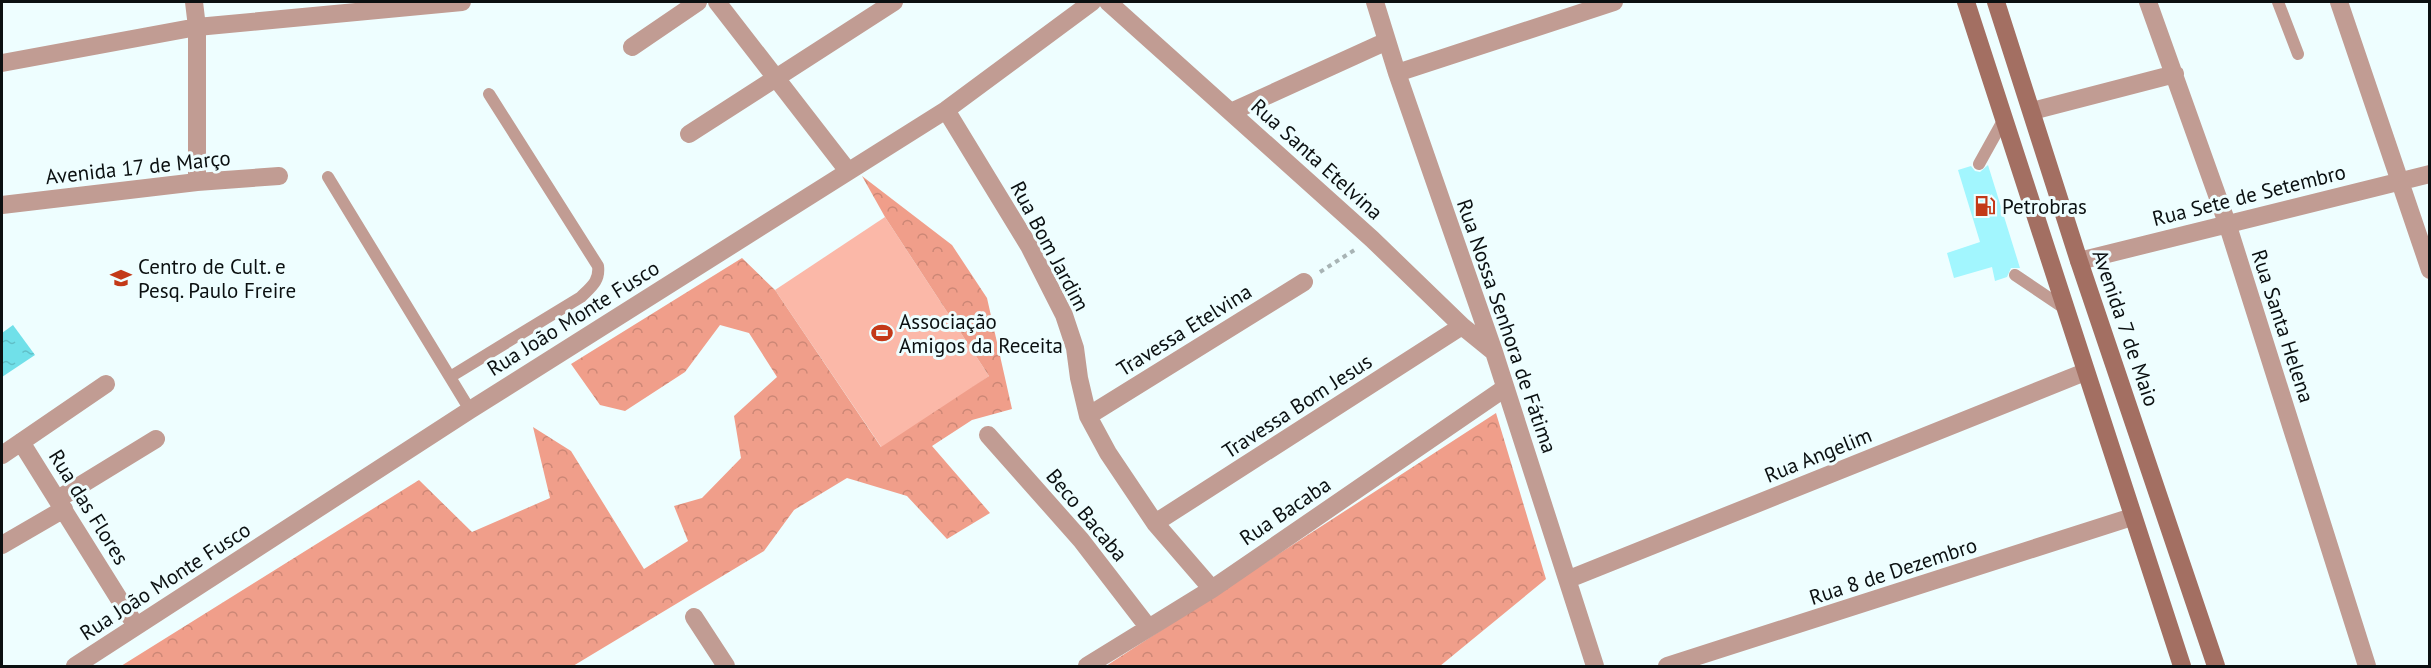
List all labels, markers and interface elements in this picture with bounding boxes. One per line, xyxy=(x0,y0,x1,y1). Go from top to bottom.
street label: Rua Santa Etelvina xyxy=(1245,93,1389,225)
street label: Avenida 17 de Março xyxy=(44,144,232,190)
street label: Rua Sete de Setembro xyxy=(2150,158,2348,232)
street label: Rua Bom Jardim xyxy=(1004,176,1096,316)
place label: Petrobras xyxy=(2002,193,2087,220)
fuel station icon: Petrobras xyxy=(1973,194,1997,218)
street label: Rua Nossa Senhora de Fátima xyxy=(1451,195,1563,457)
street label: Avenida 7 de Maio xyxy=(2087,246,2165,410)
street label: Rua Santa Helena xyxy=(2246,246,2320,406)
place label: Centro de Cult. e Pesq. Paulo Freire xyxy=(138,253,296,304)
street label: Rua João Monte Fusco xyxy=(482,254,664,382)
school or university icon: Centro de Cult. e Pesq. Paulo Freire xyxy=(109,266,133,290)
street label: Travessa Etelvina xyxy=(1112,278,1256,382)
place label: Associação Amigos da Receita xyxy=(899,308,1063,359)
sports icon: Associação Amigos da Receita xyxy=(870,321,894,345)
street label: Travessa Bom Jesus xyxy=(1217,348,1377,464)
street label: Rua Angelim xyxy=(1760,421,1876,489)
street label: Rua das Flores xyxy=(43,444,135,570)
street label: Beco Bacaba xyxy=(1040,463,1134,567)
street label: Rua Bacaba xyxy=(1234,471,1336,551)
street label: Rua João Monte Fusco xyxy=(75,516,255,646)
street label: Rua 8 de Dezembro xyxy=(1806,531,1980,611)

